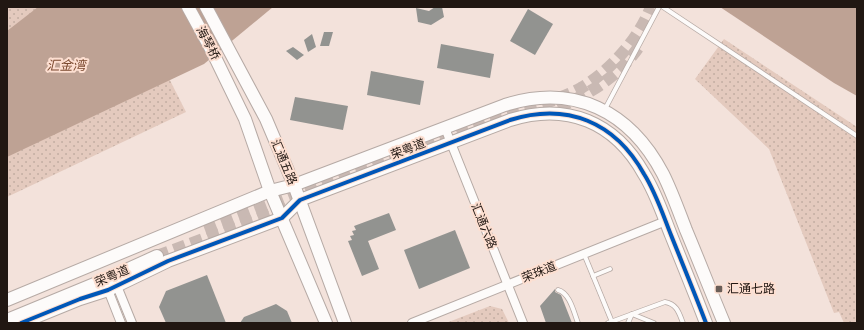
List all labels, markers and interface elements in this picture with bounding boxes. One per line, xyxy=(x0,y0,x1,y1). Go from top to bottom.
street label: 海琴桥 xyxy=(193,24,223,62)
water label: 汇金湾 xyxy=(46,58,87,73)
street label: 荣粤道 xyxy=(389,136,427,162)
street label: 汇通五路 xyxy=(268,137,300,187)
street label: 汇通六路 xyxy=(469,201,499,251)
street label: 荣珠道 xyxy=(520,259,558,285)
street label: 荣粤道 xyxy=(93,263,131,289)
place label: 汇通七路 xyxy=(727,282,775,296)
marker: 汇通七路 xyxy=(714,284,724,294)

